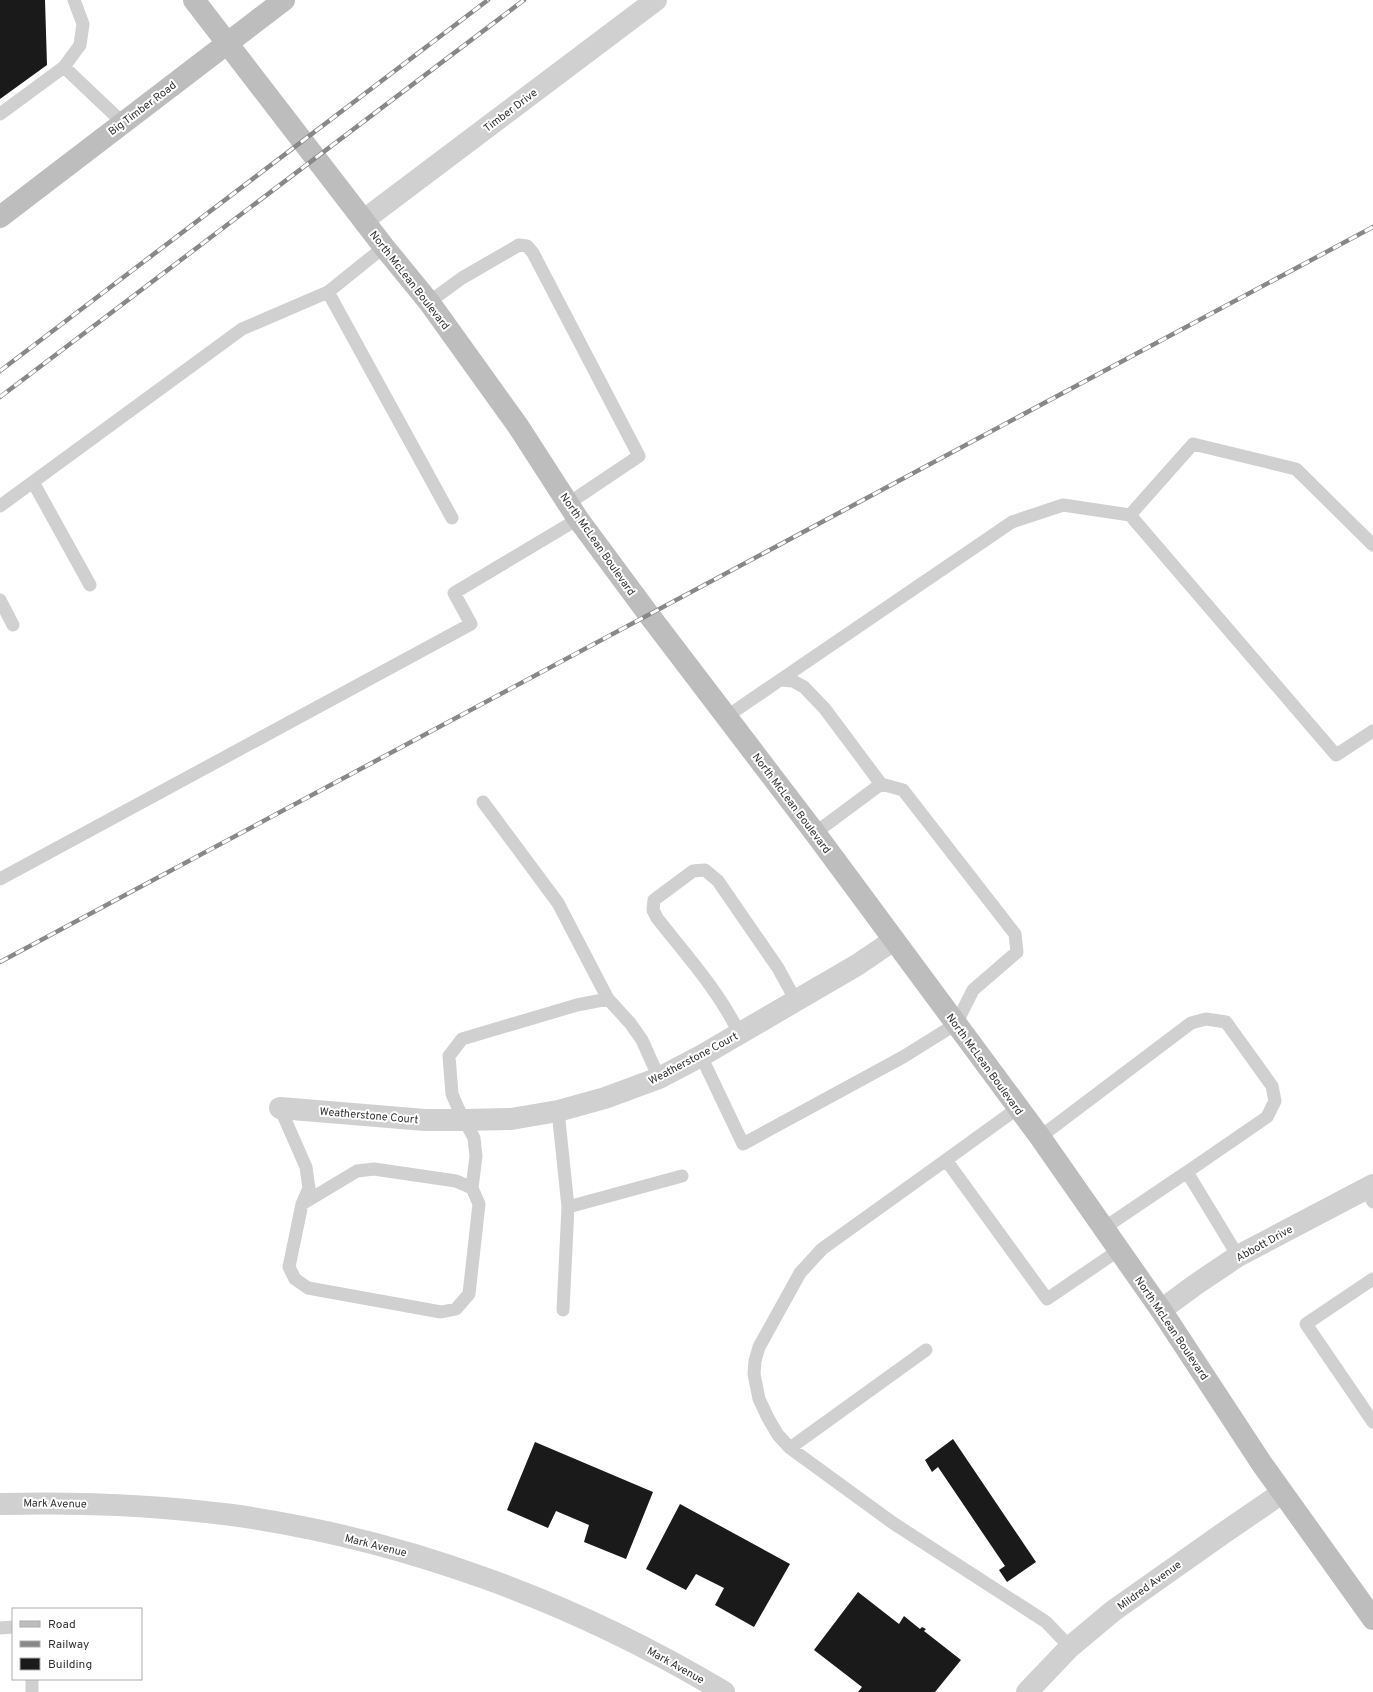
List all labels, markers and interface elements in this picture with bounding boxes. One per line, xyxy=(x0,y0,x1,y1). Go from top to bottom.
street label: Big Timber Road xyxy=(106,79,179,139)
street label: Timber Drive xyxy=(481,86,540,136)
street label: North McLean Boulevard xyxy=(366,228,452,333)
street label: North McLean Boulevard xyxy=(556,491,638,599)
street label: North McLean Boulevard xyxy=(749,751,833,856)
street label: North McLean Boulevard xyxy=(943,1011,1026,1118)
street label: Weatherstone Court xyxy=(646,1029,741,1088)
street label: Weatherstone Court xyxy=(319,1105,419,1127)
street label: Abbott Drive xyxy=(1234,1222,1295,1265)
street label: North McLean Boulevard xyxy=(1131,1274,1211,1383)
street label: Mark Avenue xyxy=(23,1496,87,1512)
street label: Mark Avenue xyxy=(343,1532,408,1560)
street label: Mildred Avenue xyxy=(1115,1558,1184,1614)
legend xyxy=(12,1608,142,1680)
text: Road xyxy=(48,1617,76,1633)
text: Railway xyxy=(48,1637,89,1653)
street label: Mark Avenue xyxy=(644,1644,707,1687)
text: Building xyxy=(48,1657,92,1673)

